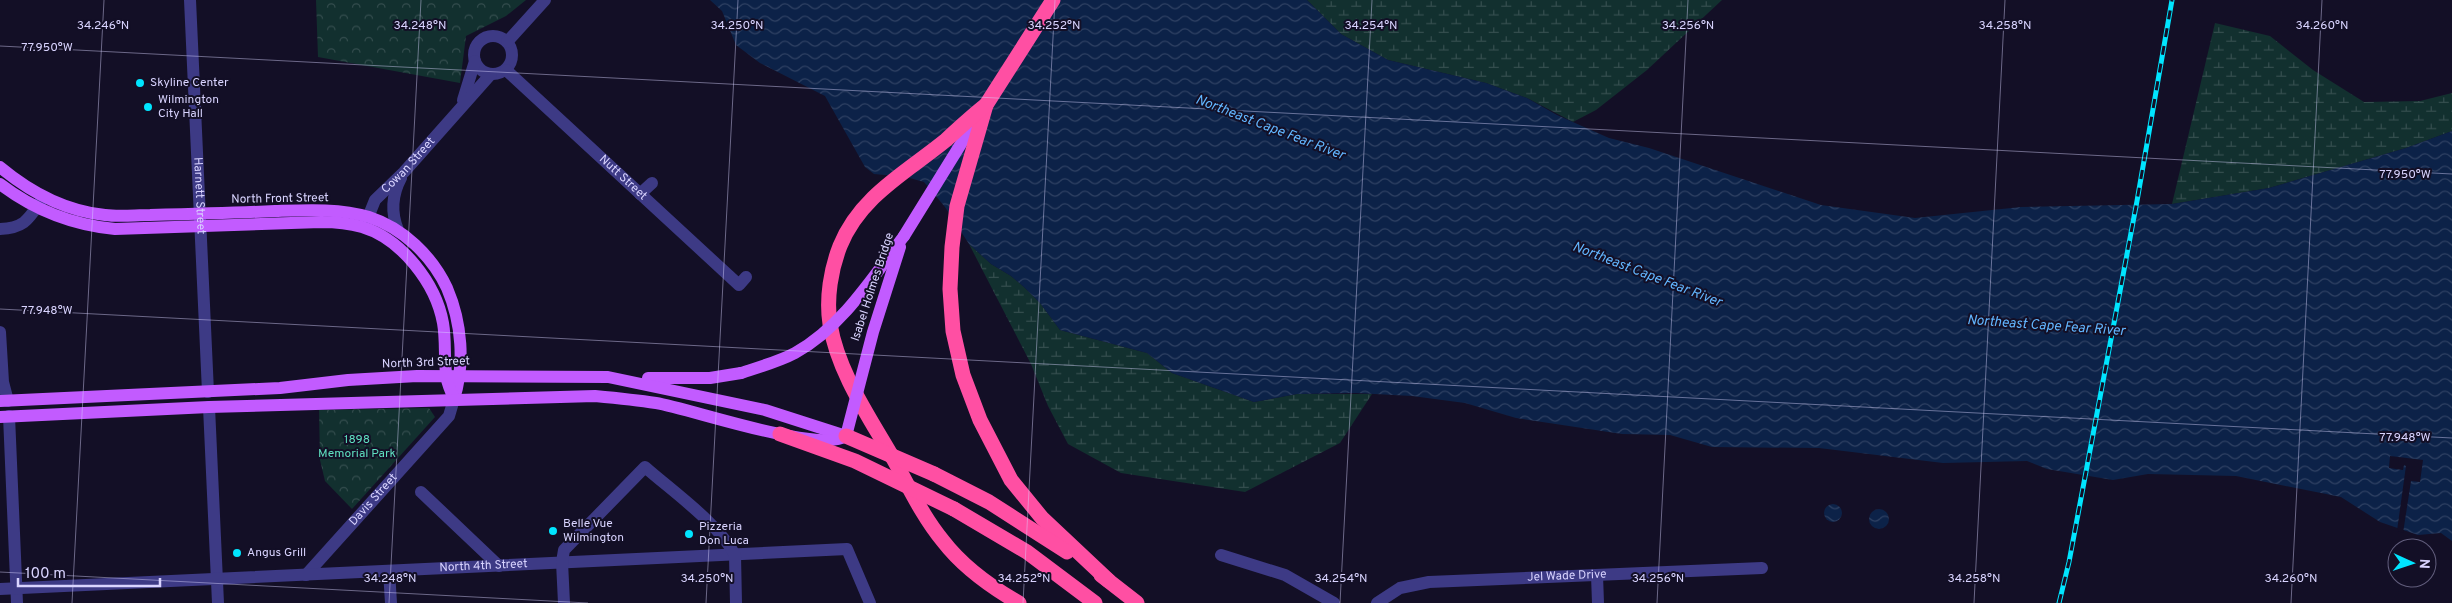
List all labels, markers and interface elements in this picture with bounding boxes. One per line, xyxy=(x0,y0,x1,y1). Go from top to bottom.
text: 34.246°N xyxy=(77,18,129,34)
text: 34.248°N xyxy=(394,18,446,34)
text: 34.250°N xyxy=(710,18,764,34)
text: 34.252°N xyxy=(1028,18,1080,34)
text: 34.254°N xyxy=(1344,18,1398,34)
text: 34.256°N xyxy=(1662,18,1714,34)
text: 34.258°N xyxy=(1979,18,2031,34)
text: 34.260°N xyxy=(2296,18,2348,34)
text: 77.950°W xyxy=(21,40,73,56)
place label: Skyline Center xyxy=(150,75,229,91)
marker: Skyline Center xyxy=(134,77,146,89)
place label: Wilmington City Hall xyxy=(158,92,219,122)
water label: Northeast Cape Fear River xyxy=(1193,92,1349,165)
marker: Wilmington City Hall xyxy=(142,101,154,113)
street label: Cowan Street xyxy=(378,134,439,197)
street label: Nutt Street xyxy=(595,152,650,204)
street label: Harnett Street xyxy=(189,157,209,235)
text: 77.950°W xyxy=(2379,167,2431,183)
street label: North Front Street xyxy=(231,190,329,208)
street label: Isabel Holmes Bridge xyxy=(848,231,898,343)
water label: Northeast Cape Fear River xyxy=(1570,239,1726,312)
text: 77.948°W xyxy=(21,303,73,319)
water label: Northeast Cape Fear River xyxy=(1966,312,2127,340)
street label: North 3rd Street xyxy=(382,353,470,373)
text: 77.948°W xyxy=(2379,430,2431,446)
park label: 1898 Memorial Park xyxy=(318,432,396,462)
street label: Davis Street xyxy=(346,470,401,529)
place label: Belle Vue Wilmington xyxy=(563,516,624,546)
place label: Pizzeria Don Luca xyxy=(699,519,749,549)
marker: Belle Vue Wilmington xyxy=(547,525,559,537)
marker: Pizzeria Don Luca xyxy=(683,528,695,540)
north arrow xyxy=(2387,538,2437,588)
place label: Angus Grill xyxy=(247,545,306,561)
marker: Angus Grill xyxy=(231,547,243,559)
scale bar xyxy=(18,556,160,588)
street label: North 4th Street xyxy=(439,556,528,576)
text: N xyxy=(2415,558,2432,569)
text: 100 m xyxy=(25,565,66,584)
street label: Jel Wade Drive xyxy=(1527,567,1607,586)
text: 34.248°N xyxy=(364,571,416,587)
text: 34.250°N xyxy=(680,571,734,587)
text: 34.252°N xyxy=(998,571,1050,587)
text: 34.254°N xyxy=(1314,571,1368,587)
text: 34.256°N xyxy=(1632,571,1684,587)
text: 34.258°N xyxy=(1948,571,2000,587)
text: 34.260°N xyxy=(2265,571,2317,587)

